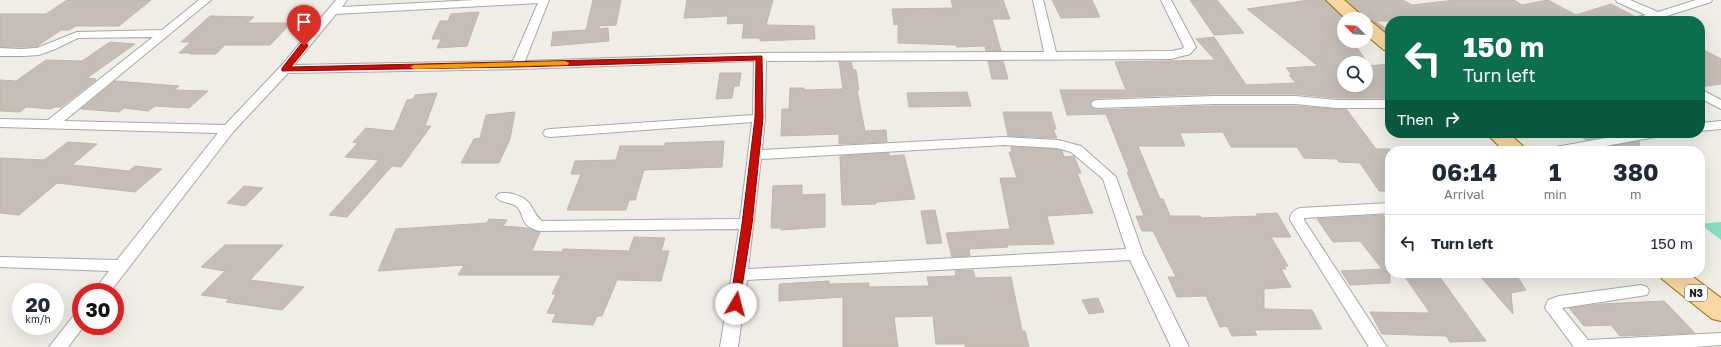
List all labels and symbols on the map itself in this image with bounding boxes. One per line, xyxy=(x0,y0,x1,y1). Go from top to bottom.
pin xyxy=(287,5,321,46)
north arrow xyxy=(1337,12,1373,48)
speed limit sign: 30 xyxy=(72,283,124,335)
position arrow xyxy=(715,283,757,325)
road number: N3 xyxy=(1685,285,1707,301)

